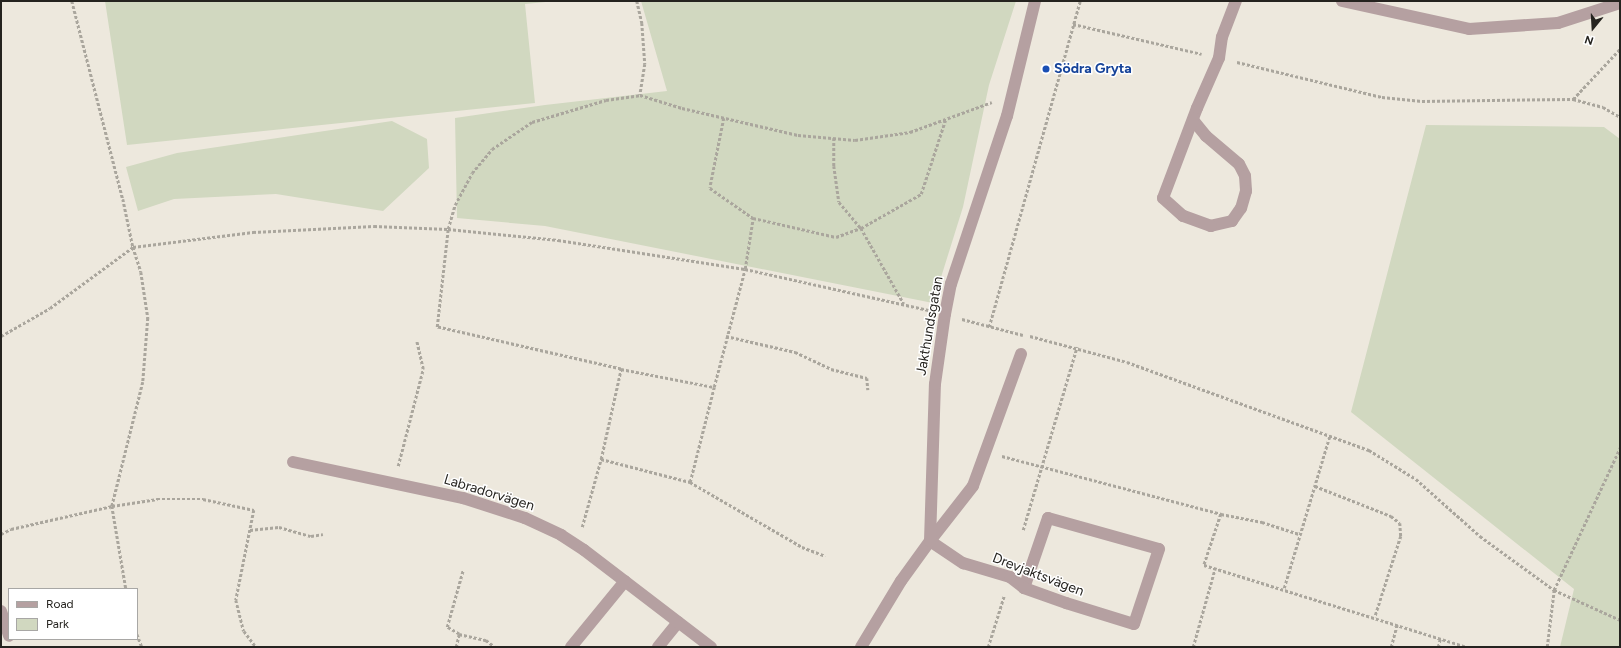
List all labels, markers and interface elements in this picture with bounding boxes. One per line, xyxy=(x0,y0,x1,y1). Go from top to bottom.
north arrow xyxy=(1573,8,1613,48)
text: N xyxy=(1583,32,1595,47)
place label: Södra Gryta xyxy=(1054,61,1132,77)
marker: Södra Gryta xyxy=(1041,64,1051,74)
street label: Jakthundsgatan xyxy=(913,275,947,377)
street label: Labradorvägen xyxy=(442,471,536,515)
street label: Drevjaktsvägen xyxy=(990,550,1086,600)
legend xyxy=(8,588,138,640)
text: Road xyxy=(46,597,74,611)
text: Park xyxy=(46,617,69,631)

